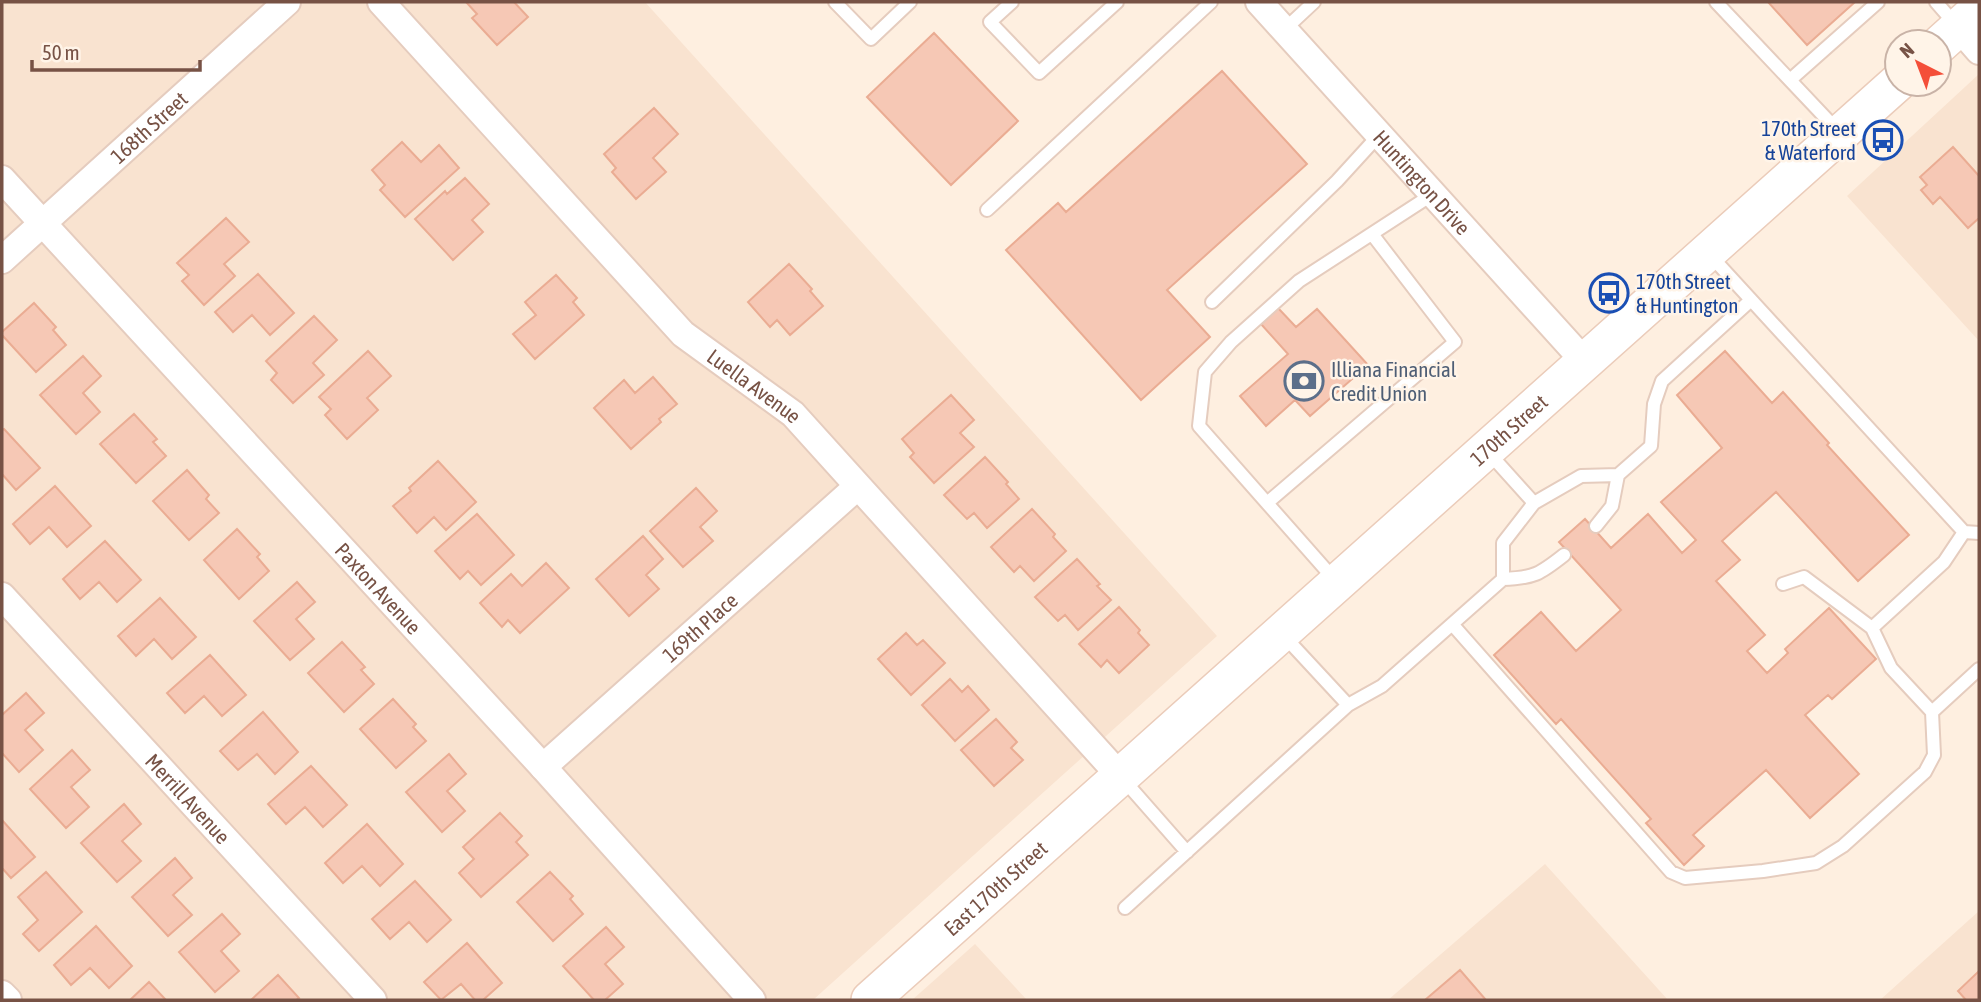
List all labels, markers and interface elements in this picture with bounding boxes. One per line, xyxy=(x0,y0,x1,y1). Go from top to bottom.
scale bar xyxy=(32,28,200,72)
north arrow xyxy=(1883,28,1953,98)
text: N xyxy=(1895,38,1918,62)
text: 50 m xyxy=(42,40,80,64)
street label: 168th Street xyxy=(106,86,192,168)
place label: 170th Street & Waterford xyxy=(1761,116,1856,164)
bus stop icon: 170th Street & Waterford xyxy=(1862,119,1904,161)
street label: Huntington Drive xyxy=(1369,125,1475,239)
place label: 170th Street & Huntington xyxy=(1636,269,1738,317)
bus stop icon: 170th Street & Huntington xyxy=(1588,272,1630,314)
street label: Luella Avenue xyxy=(703,344,807,427)
place label: Illiana Financial Credit Union xyxy=(1331,357,1457,405)
bank icon: Illiana Financial Credit Union xyxy=(1283,360,1325,402)
street label: 170th Street xyxy=(1465,389,1552,470)
street label: Paxton Avenue xyxy=(331,538,426,639)
street label: 169th Place xyxy=(658,588,742,667)
street label: Merrill Avenue xyxy=(141,749,235,848)
street label: East 170th Street xyxy=(939,836,1052,940)

